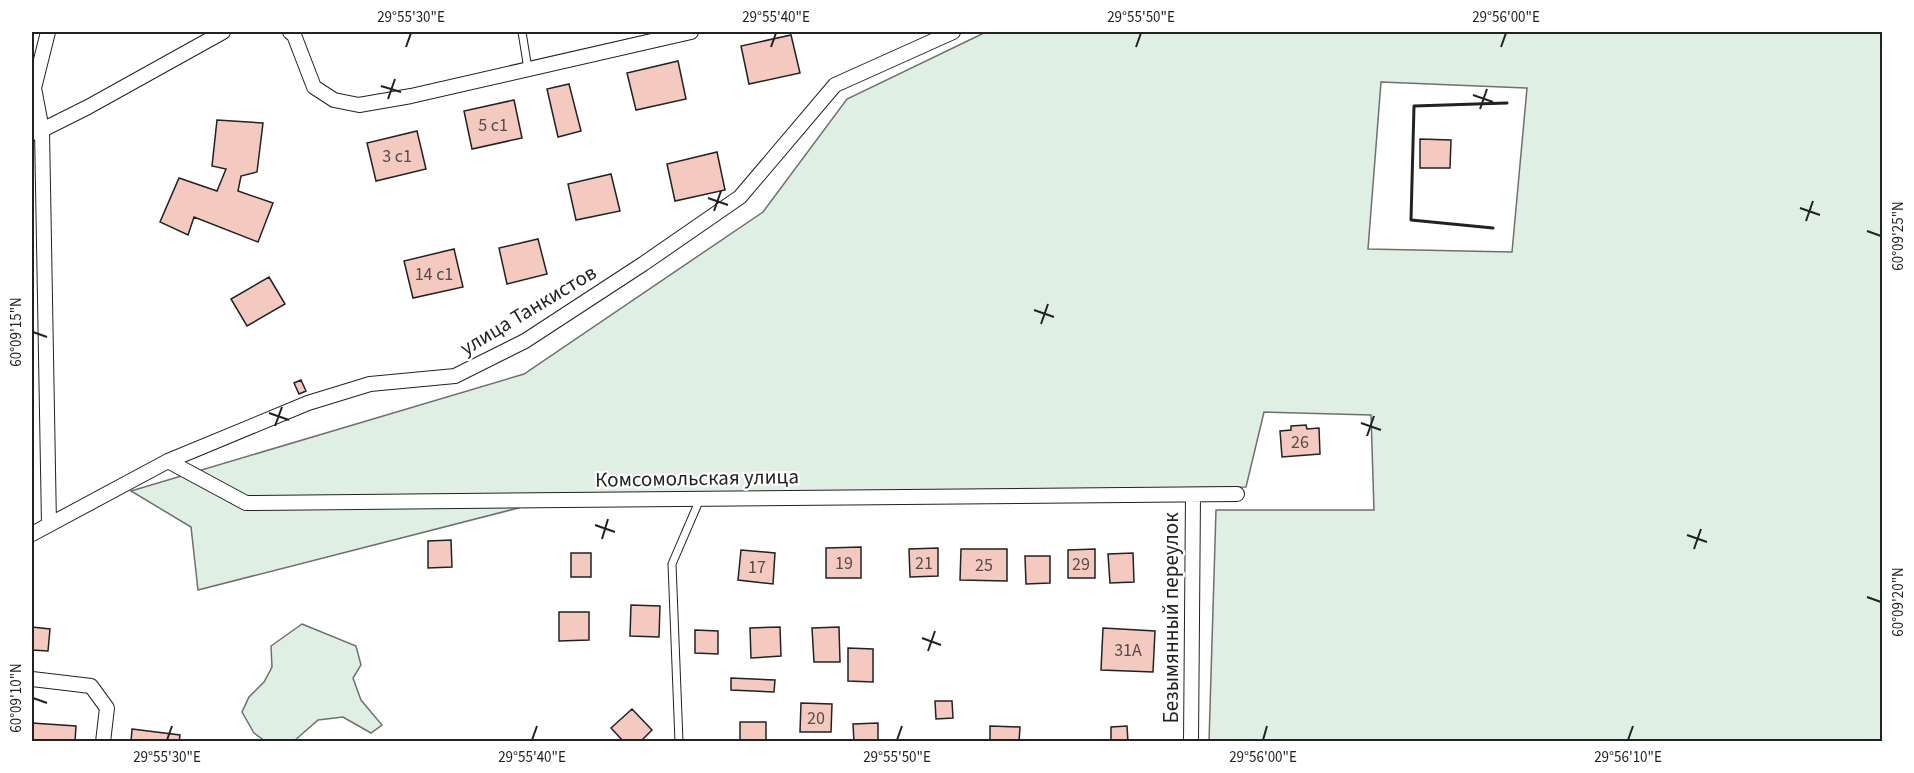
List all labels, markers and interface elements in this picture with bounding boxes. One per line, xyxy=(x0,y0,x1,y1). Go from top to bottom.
text: 29°55'30"E xyxy=(377,7,445,28)
text: 29°55'40"E xyxy=(742,7,810,28)
text: 29°55'50"E xyxy=(1107,7,1175,28)
text: 29°56'00"E xyxy=(1472,7,1540,28)
house number: 5 с1 xyxy=(478,113,508,138)
house number: 3 с1 xyxy=(382,144,412,169)
text: 60°09'25"N xyxy=(1888,201,1909,271)
street label: улица Танкистов xyxy=(454,257,602,363)
house number: 14 с1 xyxy=(415,262,453,287)
text: 60°09'15"N xyxy=(6,297,27,367)
house number: 26 xyxy=(1291,430,1309,455)
street label: Комсомольская улица xyxy=(595,461,799,495)
street label: Безымянный переулок xyxy=(1156,512,1186,724)
house number: 19 xyxy=(835,551,853,576)
house number: 21 xyxy=(915,551,933,576)
house number: 29 xyxy=(1072,552,1090,577)
house number: 25 xyxy=(975,553,993,578)
house number: 17 xyxy=(748,555,766,580)
text: 60°09'20"N xyxy=(1888,567,1909,637)
house number: 31А xyxy=(1114,638,1142,663)
text: 60°09'10"N xyxy=(6,663,27,733)
house number: 20 xyxy=(807,706,825,731)
text: 29°55'30"E xyxy=(133,747,201,768)
text: 29°55'40"E xyxy=(498,747,566,768)
text: 29°55'50"E xyxy=(863,747,931,768)
text: 29°56'00"E xyxy=(1229,747,1297,768)
text: 29°56'10"E xyxy=(1594,747,1662,768)

